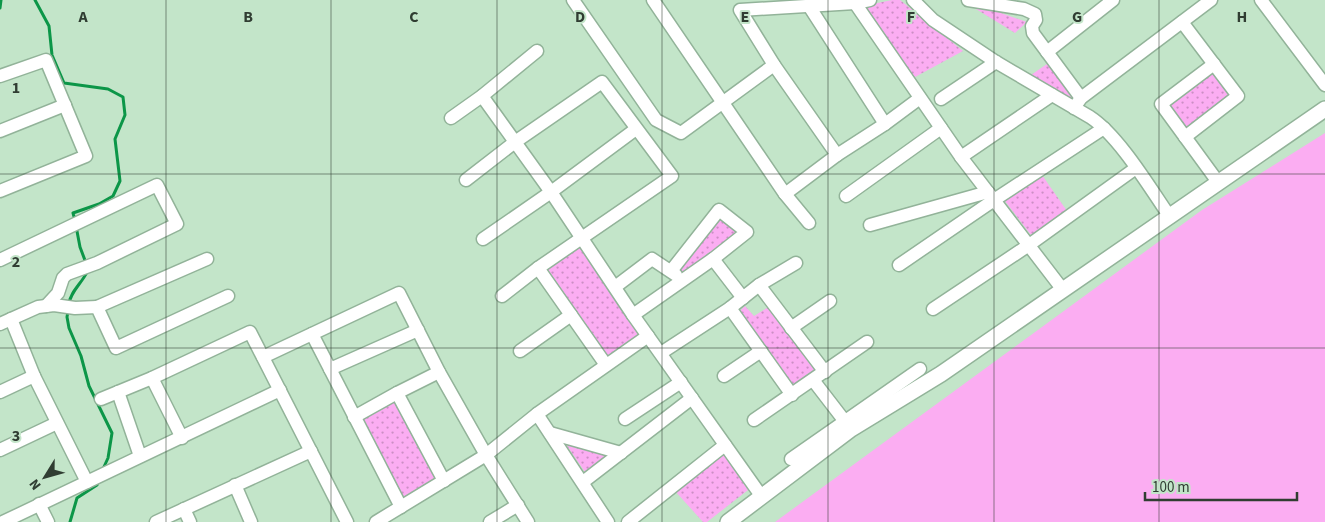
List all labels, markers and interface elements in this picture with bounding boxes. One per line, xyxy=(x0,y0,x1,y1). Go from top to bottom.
text: A xyxy=(77,6,88,28)
text: B xyxy=(243,6,253,28)
text: C xyxy=(409,6,419,28)
text: D xyxy=(575,6,585,28)
text: E xyxy=(741,6,749,28)
text: F xyxy=(907,6,915,28)
text: G xyxy=(1072,6,1082,28)
text: H xyxy=(1237,6,1247,28)
text: 1 xyxy=(12,77,20,99)
text: 2 xyxy=(12,251,20,273)
text: 3 xyxy=(12,425,20,447)
north arrow xyxy=(20,452,70,502)
scale bar xyxy=(1145,470,1298,502)
text: N xyxy=(25,474,46,494)
text: 100 m xyxy=(1152,477,1190,498)

